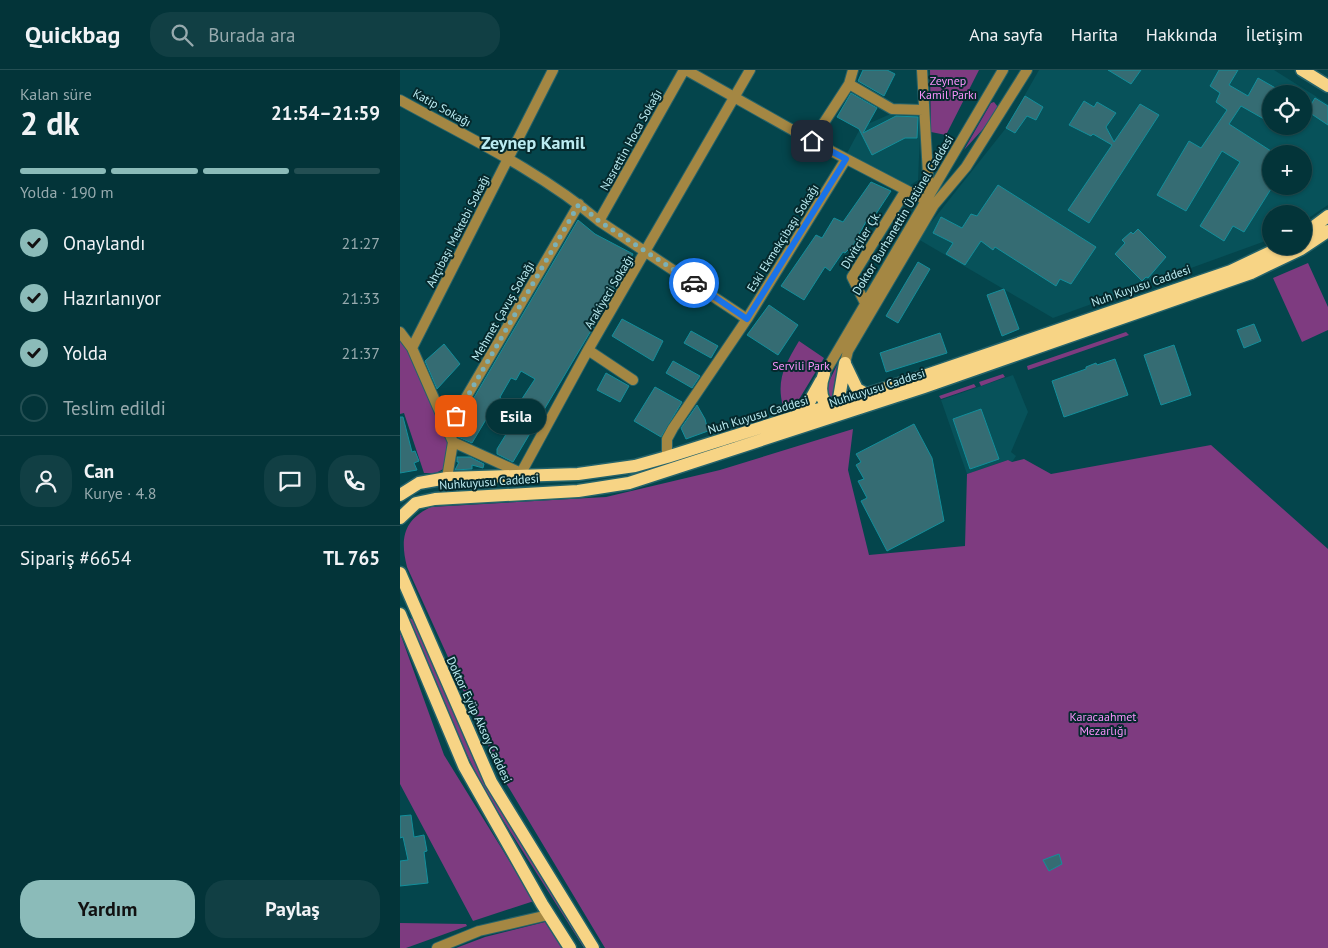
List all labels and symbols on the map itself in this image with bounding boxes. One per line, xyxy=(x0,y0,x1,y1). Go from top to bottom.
park label: Zeynep Kamil Parkı xyxy=(919,73,977,102)
street label: Katip Sokağı xyxy=(411,85,474,130)
street label: Nasrettin Hoca Sokağı xyxy=(596,86,665,193)
pin xyxy=(791,120,833,162)
district label: Zeynep Kamil xyxy=(481,131,586,154)
street label: Doktor Burhanettin Üstünel Caddesi xyxy=(849,132,956,298)
street label: Ahçıbaşı Mektebi Sokağı xyxy=(423,172,493,290)
street label: Eski Ekmekçibaşı Sokağı xyxy=(743,181,822,294)
street label: Divitçiler Çk. xyxy=(837,208,884,271)
street label: Arakiyeci Sokağı xyxy=(581,252,636,331)
street label: Mehmet Çavuş Sokağı xyxy=(468,258,537,363)
courier xyxy=(669,258,719,308)
street label: Nuh Kuyusu Caddesi xyxy=(1089,261,1193,310)
park label: Servili Park xyxy=(772,358,830,373)
street label: Nuhkuyusu Caddesi xyxy=(827,365,927,410)
street label: Nuh Kuyusu Caddesi xyxy=(706,392,810,437)
pin xyxy=(435,395,477,437)
callout: Esila xyxy=(486,398,546,434)
street label: Nuhkuyusu Caddesi xyxy=(439,471,539,492)
street label: Doktor Eyüp Aksoy Caddesi xyxy=(444,654,515,785)
park label: Karacaahmet Mezarlığı xyxy=(1070,709,1136,738)

